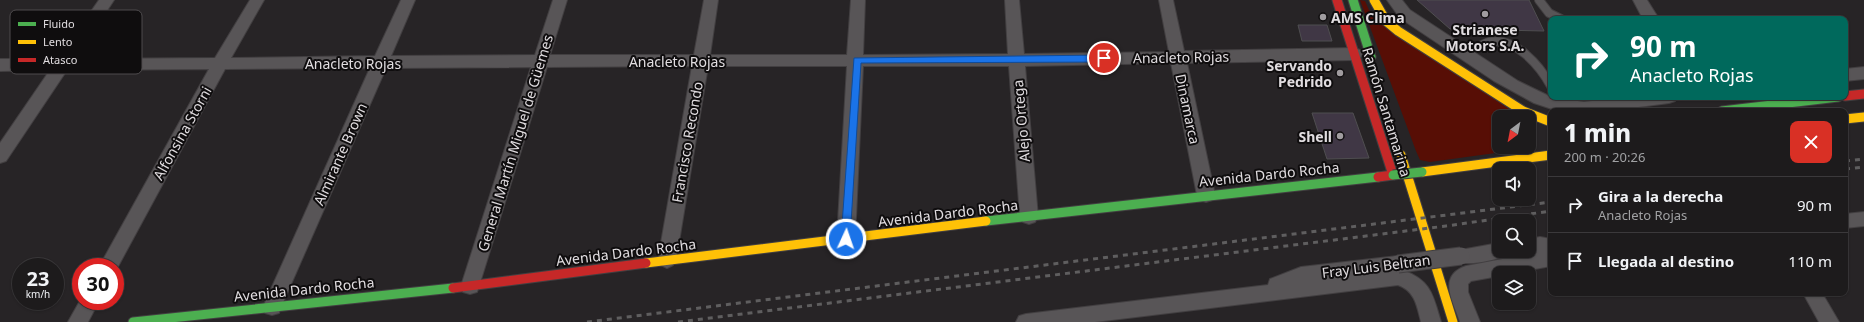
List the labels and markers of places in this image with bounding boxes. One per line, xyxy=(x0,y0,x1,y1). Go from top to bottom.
place label: AMS Clima xyxy=(1331,8,1405,27)
marker: Strianese Motors S.A. xyxy=(1480,9,1490,19)
marker: AMS Clima xyxy=(1318,12,1328,22)
place label: Strianese Motors S.A. xyxy=(1446,20,1525,55)
pin xyxy=(1087,41,1121,75)
place label: Servando Pedrido xyxy=(1267,56,1332,91)
marker: Servando Pedrido xyxy=(1335,68,1345,78)
place label: Shell xyxy=(1298,127,1332,146)
marker: Shell xyxy=(1335,131,1345,141)

